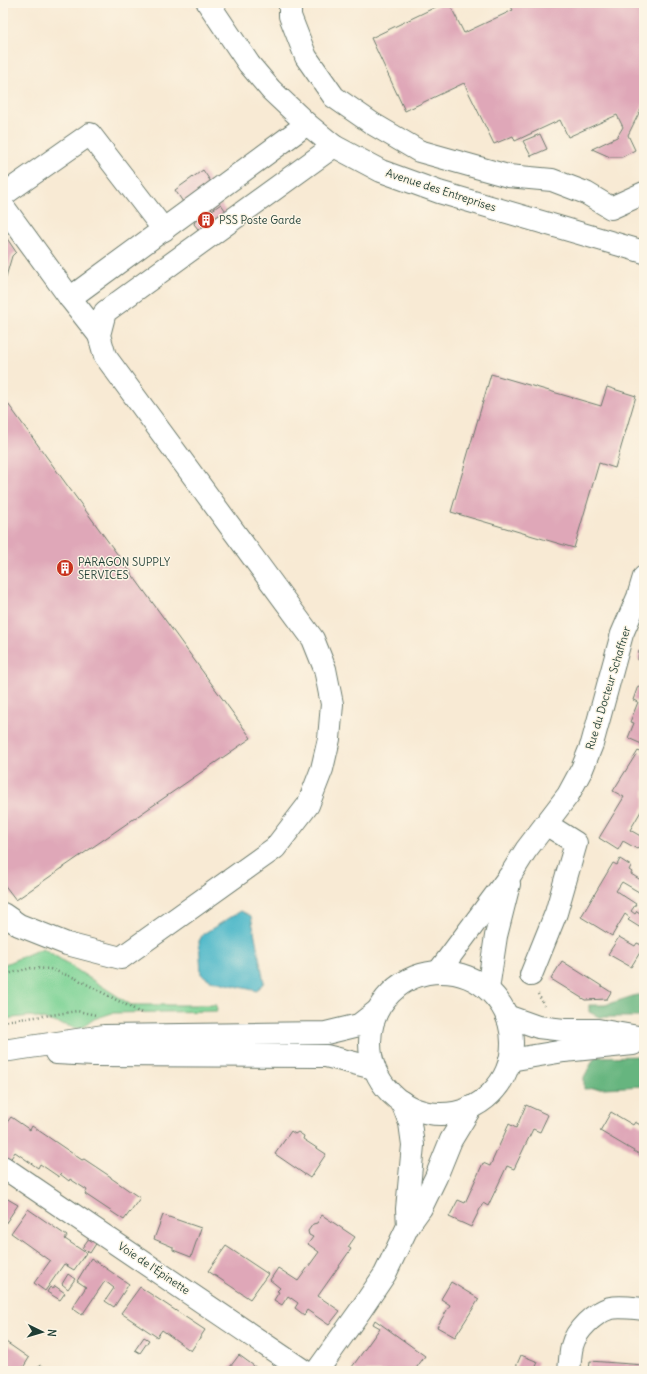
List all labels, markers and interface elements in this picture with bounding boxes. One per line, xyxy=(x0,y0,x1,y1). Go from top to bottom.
street label: Avenue des Entreprises xyxy=(384,166,498,214)
building icon: PSS Poste Garde xyxy=(196,210,216,230)
place label: PSS Poste Garde xyxy=(219,213,301,227)
place label: PARAGON SUPPLY SERVICES xyxy=(78,555,170,582)
building icon: PARAGON SUPPLY SERVICES xyxy=(55,558,75,578)
street label: Rue du Docteur Schaffner xyxy=(583,624,634,751)
street label: Voie de l'Épinette xyxy=(115,1238,193,1297)
north arrow xyxy=(22,1312,62,1352)
text: N xyxy=(45,1328,59,1337)

